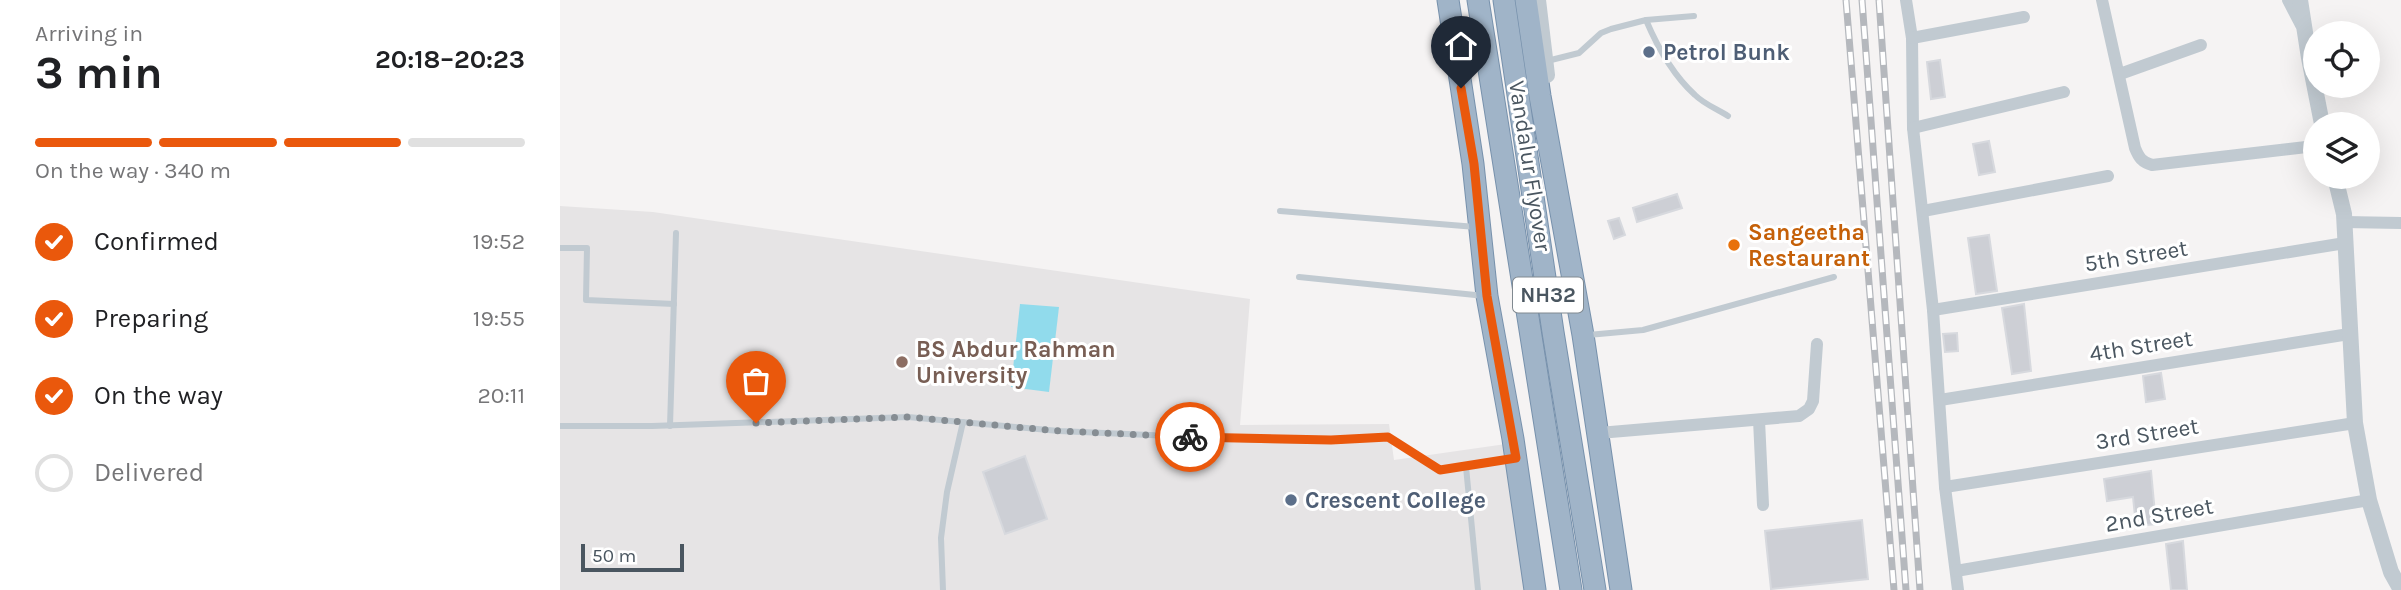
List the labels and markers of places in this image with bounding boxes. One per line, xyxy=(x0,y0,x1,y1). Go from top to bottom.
pin xyxy=(1431,16,1491,88)
place label: Petrol Bunk xyxy=(1663,39,1790,66)
marker: Petrol Bunk xyxy=(1641,44,1657,60)
place label: Sangeetha Restaurant xyxy=(1748,219,1870,272)
marker: Sangeetha Restaurant xyxy=(1726,237,1742,253)
place label: BS Abdur Rahman University xyxy=(916,336,1115,389)
pin xyxy=(726,351,786,423)
marker: BS Abdur Rahman University xyxy=(894,354,910,370)
place label: Crescent College xyxy=(1305,487,1486,514)
marker: Crescent College xyxy=(1283,492,1299,508)

